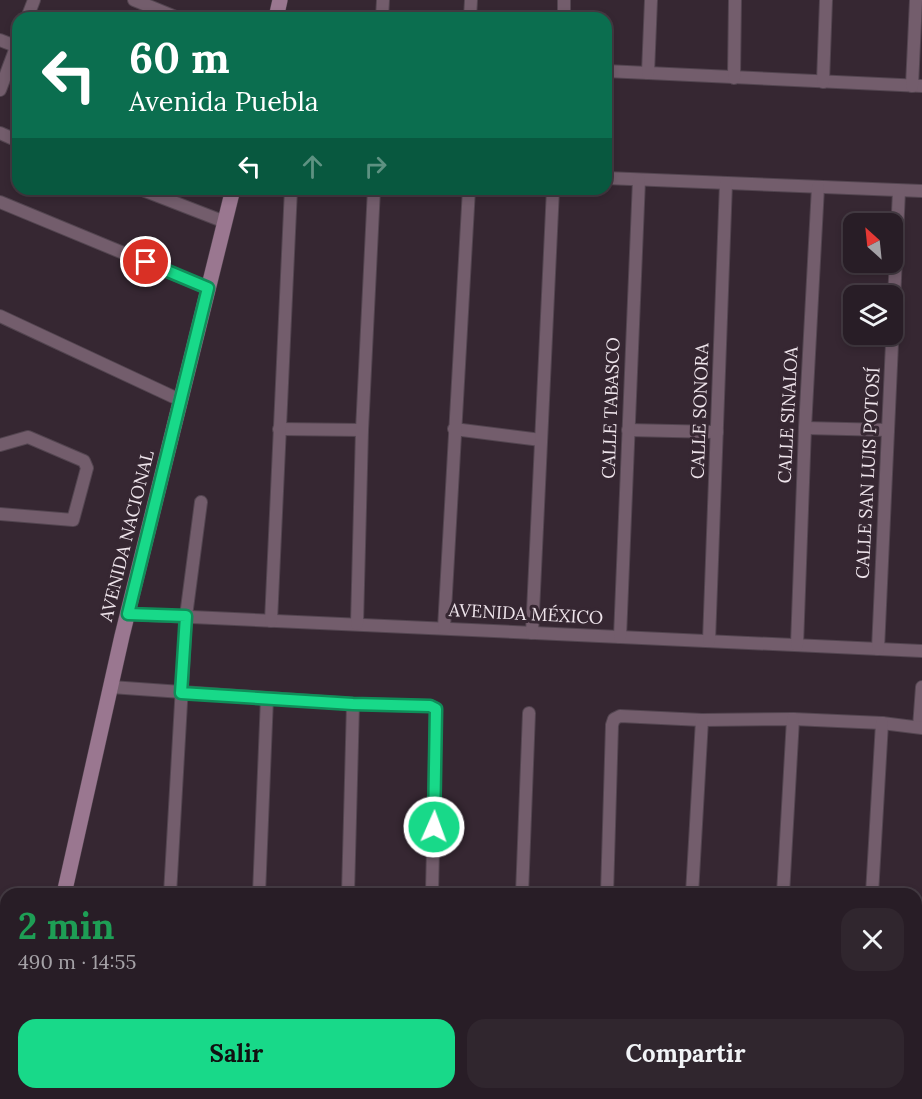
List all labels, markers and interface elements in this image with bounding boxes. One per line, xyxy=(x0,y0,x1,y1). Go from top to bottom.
text: 60 m xyxy=(129,31,230,85)
icon: left xyxy=(30,36,108,114)
text: Avenida Puebla xyxy=(129,84,319,118)
icon: left xyxy=(233,150,266,183)
icon: ahead xyxy=(296,150,329,183)
icon: right xyxy=(359,150,392,183)
north arrow xyxy=(843,213,903,273)
map controls xyxy=(843,213,903,345)
pin xyxy=(120,236,171,287)
icon: arrive xyxy=(129,245,162,278)
button: layers xyxy=(843,285,903,345)
street label: CALLE TABASCO xyxy=(597,337,624,479)
street label: CALLE SONORA xyxy=(686,342,713,479)
street label: CALLE SINALOA xyxy=(772,345,803,484)
street label: CALLE SAN LUIS POTOSÍ xyxy=(850,366,885,579)
street label: AVENIDA NACIONAL xyxy=(94,447,159,625)
street label: AVENIDA MÉXICO xyxy=(447,598,604,629)
position arrow xyxy=(402,795,466,859)
text: 2 min xyxy=(18,903,115,949)
button: close xyxy=(841,908,904,971)
text: 490 m · 14:55 xyxy=(18,949,136,974)
button: Salir xyxy=(18,1019,455,1088)
button: Compartir xyxy=(467,1019,904,1088)

